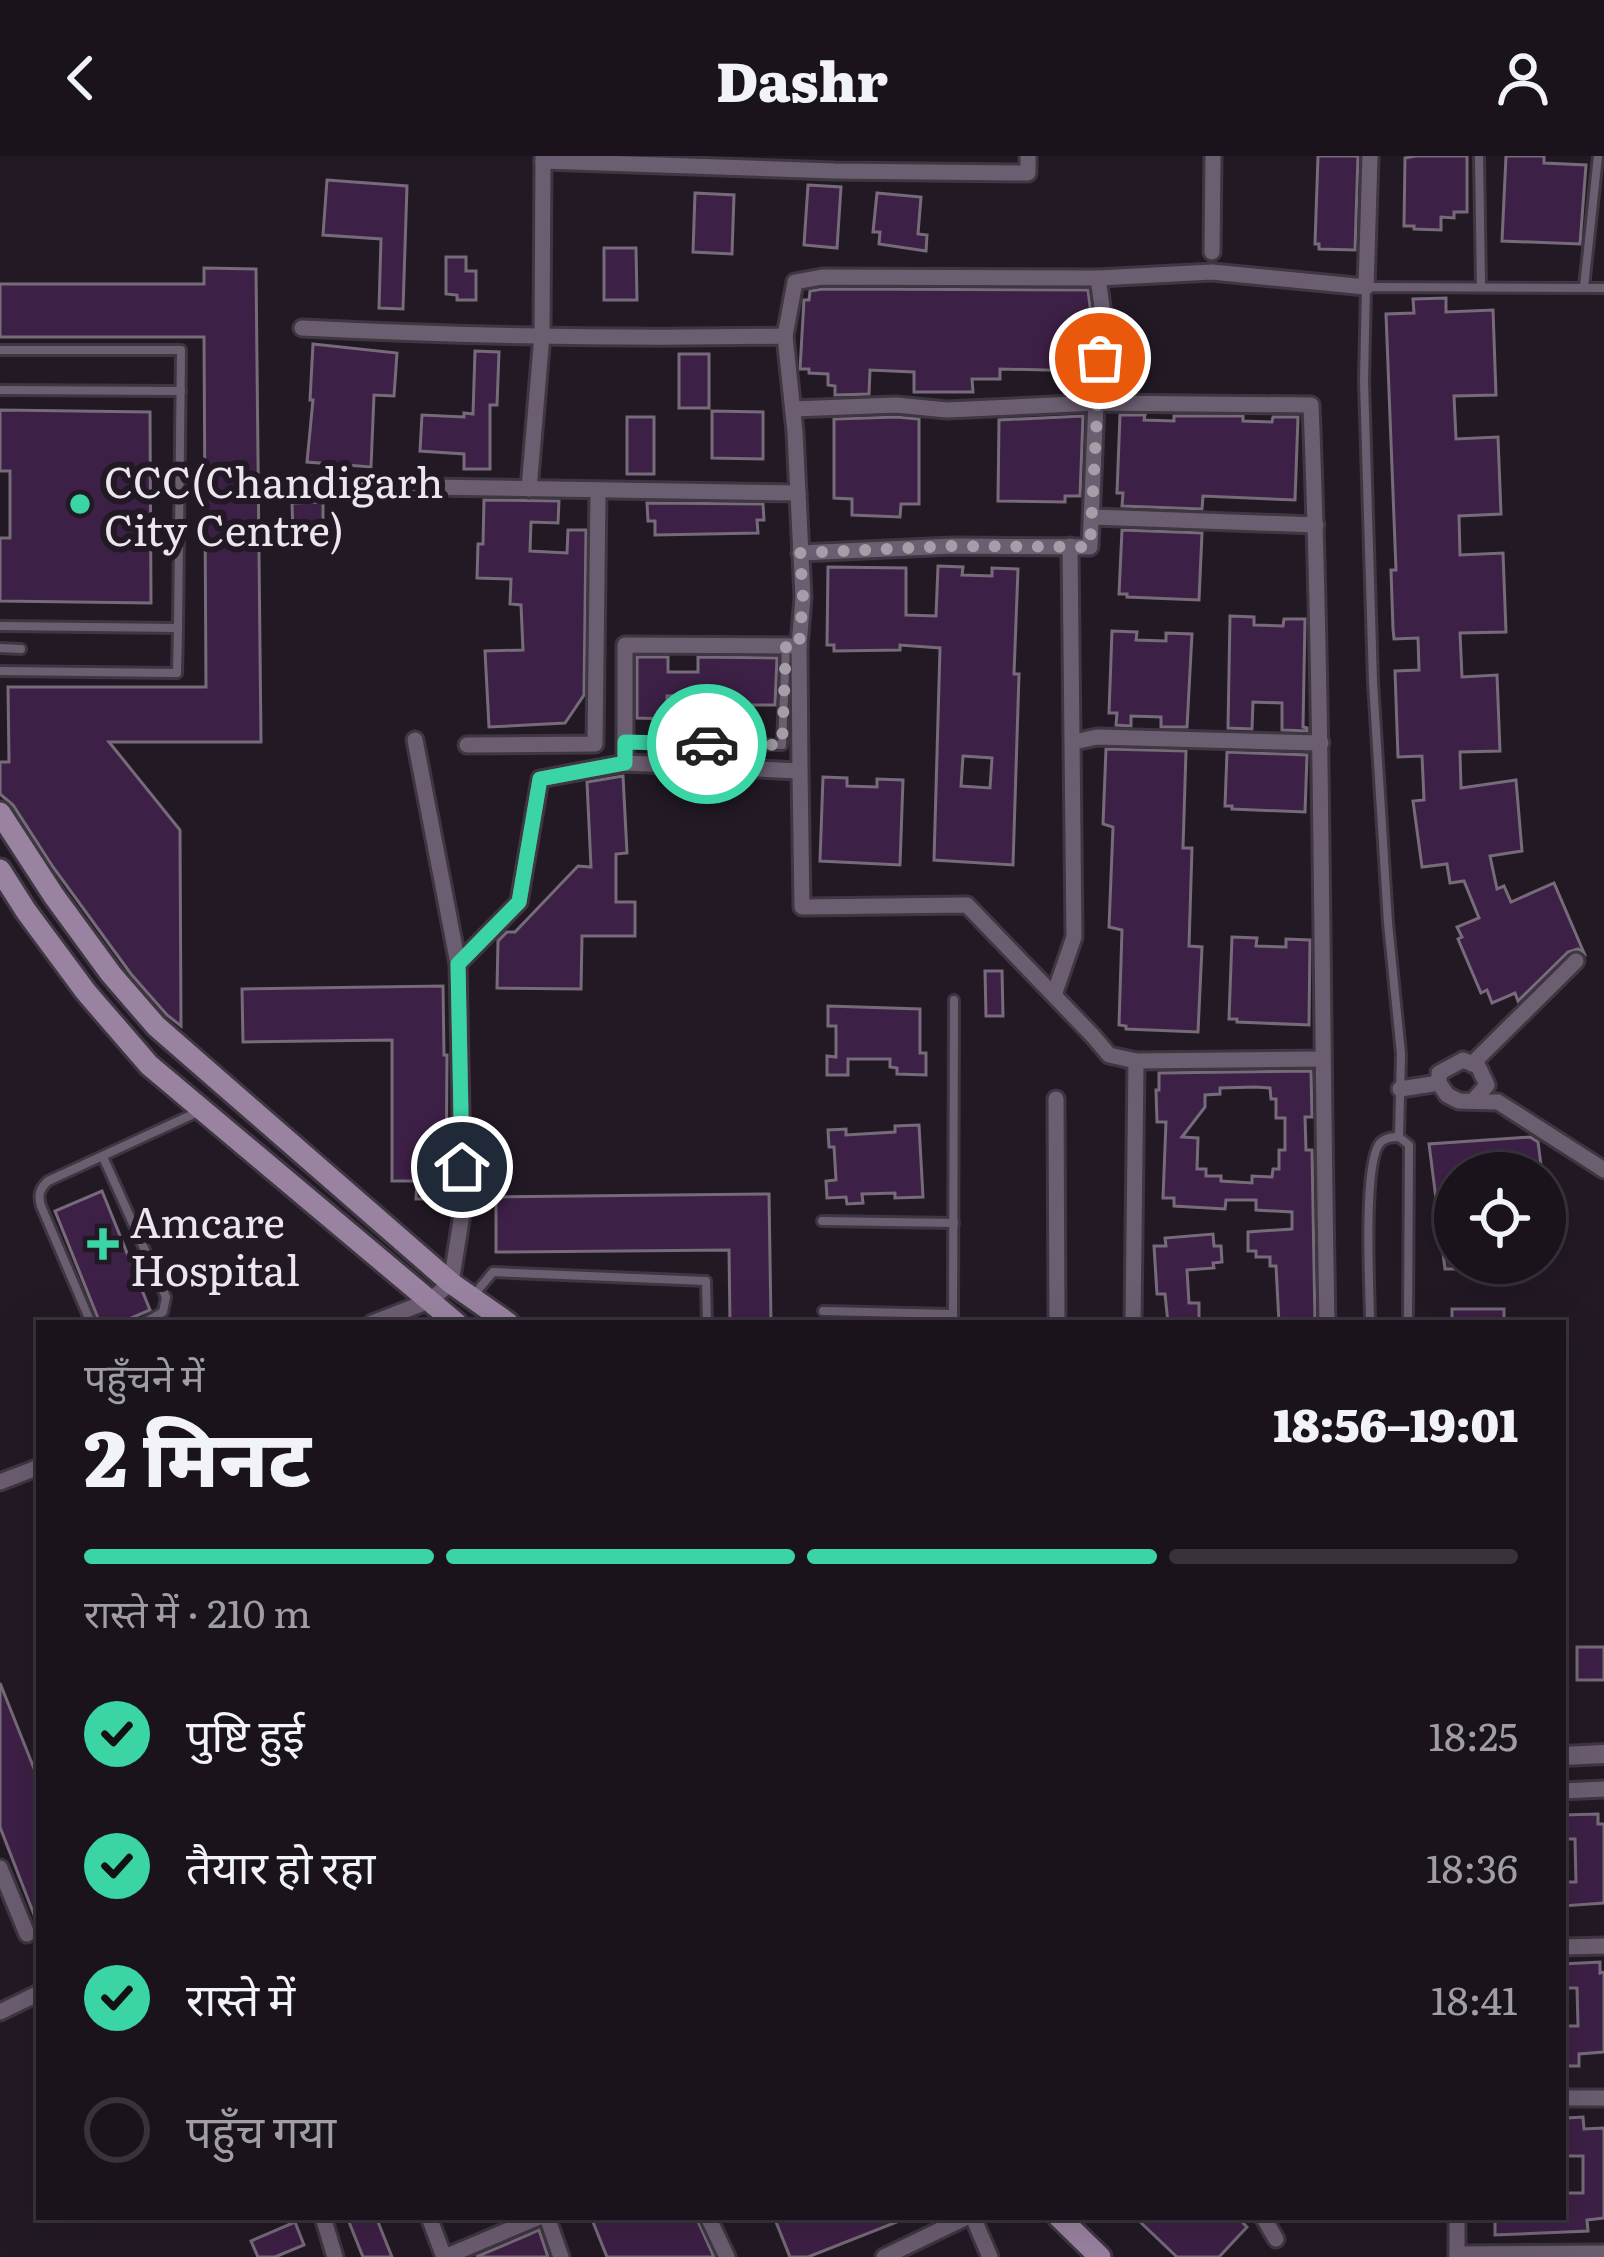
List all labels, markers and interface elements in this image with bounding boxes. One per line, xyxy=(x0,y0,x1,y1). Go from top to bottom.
text: Dashr xyxy=(716,38,888,119)
icon: back xyxy=(48,45,114,111)
icon: person xyxy=(1490,45,1556,111)
pin xyxy=(1049,307,1151,409)
icon: bag xyxy=(1067,325,1133,391)
place label: CCC(Chandigarh City Centre) xyxy=(104,449,443,559)
marker: CCC(Chandigarh City Centre) xyxy=(67,491,93,517)
courier xyxy=(647,684,767,804)
icon: car xyxy=(674,711,740,777)
pin xyxy=(411,1116,513,1218)
icon: home xyxy=(429,1134,495,1200)
map controls xyxy=(1434,1152,1566,1284)
button: locate xyxy=(1434,1152,1566,1284)
place label: Amcare Hospital xyxy=(130,1189,300,1299)
marker: Amcare Hospital xyxy=(87,1228,119,1260)
text: पहुँचने में xyxy=(84,1346,204,1404)
text: 18:56–19:01 xyxy=(1273,1389,1518,1456)
text: 2 मिनट xyxy=(84,1395,311,1511)
text: रास्ते में · 210 m xyxy=(84,1582,311,1640)
text: पुष्टि हुई xyxy=(186,1699,305,1766)
icon: check xyxy=(84,1701,150,1767)
text: 18:25 xyxy=(1428,1705,1518,1763)
text: तैयार हो रहा xyxy=(186,1831,375,1898)
icon: check xyxy=(84,1833,150,1899)
text: 18:36 xyxy=(1426,1837,1518,1895)
text: रास्ते में xyxy=(186,1963,295,2030)
icon: check xyxy=(84,1965,150,2031)
text: 18:41 xyxy=(1431,1969,1518,2027)
text: पहुँच गया xyxy=(186,2095,336,2162)

